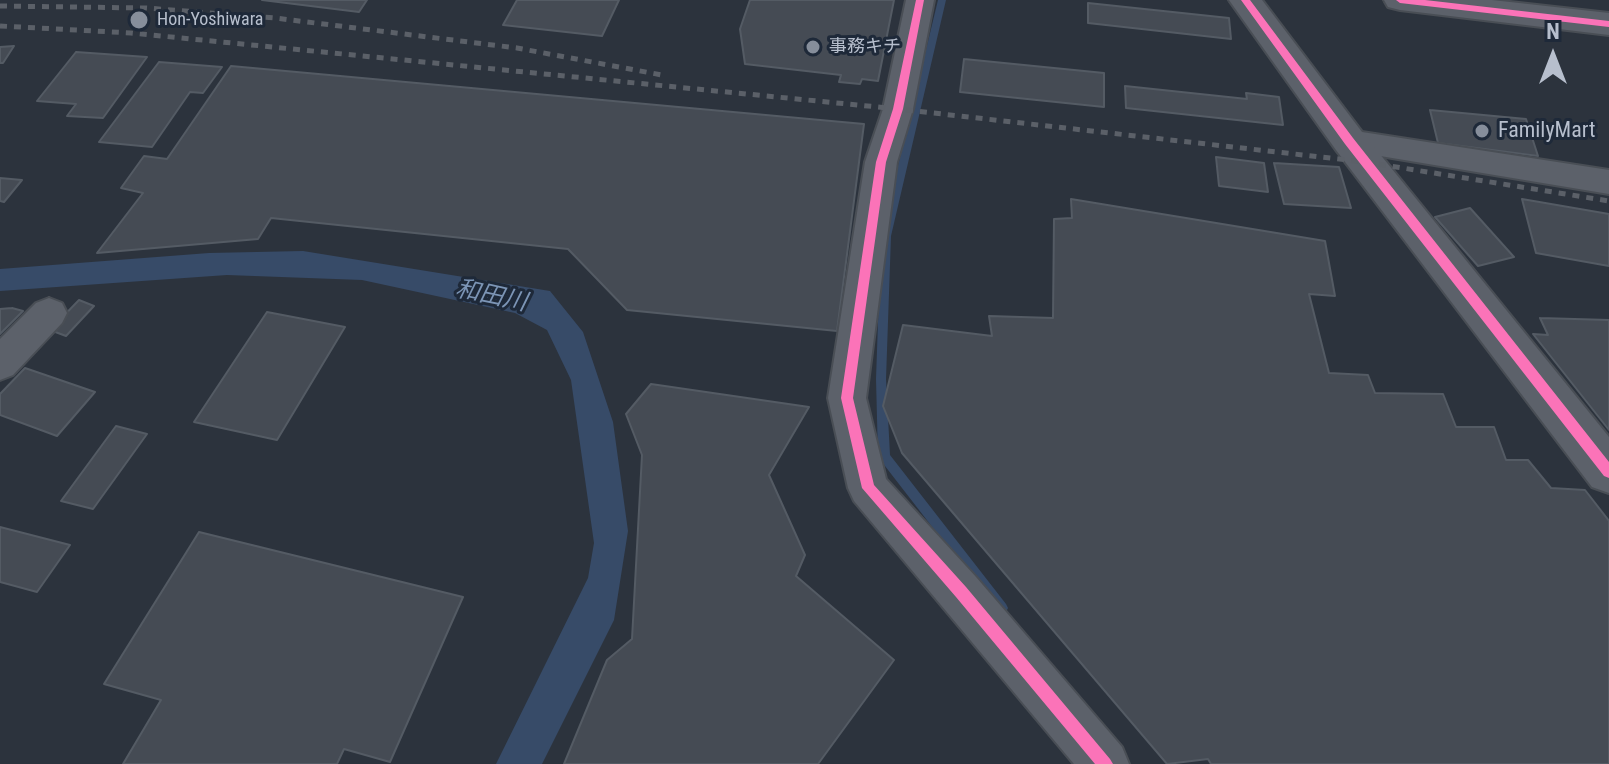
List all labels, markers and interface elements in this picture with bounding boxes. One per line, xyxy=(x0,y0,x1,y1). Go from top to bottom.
marker: Hon-Yoshiwara xyxy=(128,9,150,31)
place label: Hon-Yoshiwara xyxy=(157,9,263,31)
north arrow xyxy=(1513,16,1593,96)
text: N xyxy=(1546,19,1560,44)
place label: 事務キチ xyxy=(829,36,901,58)
marker: 事務キチ xyxy=(804,38,822,56)
place label: FamilyMart xyxy=(1498,118,1595,144)
marker: FamilyMart xyxy=(1473,122,1491,140)
water label: 和田川 xyxy=(453,275,529,319)

